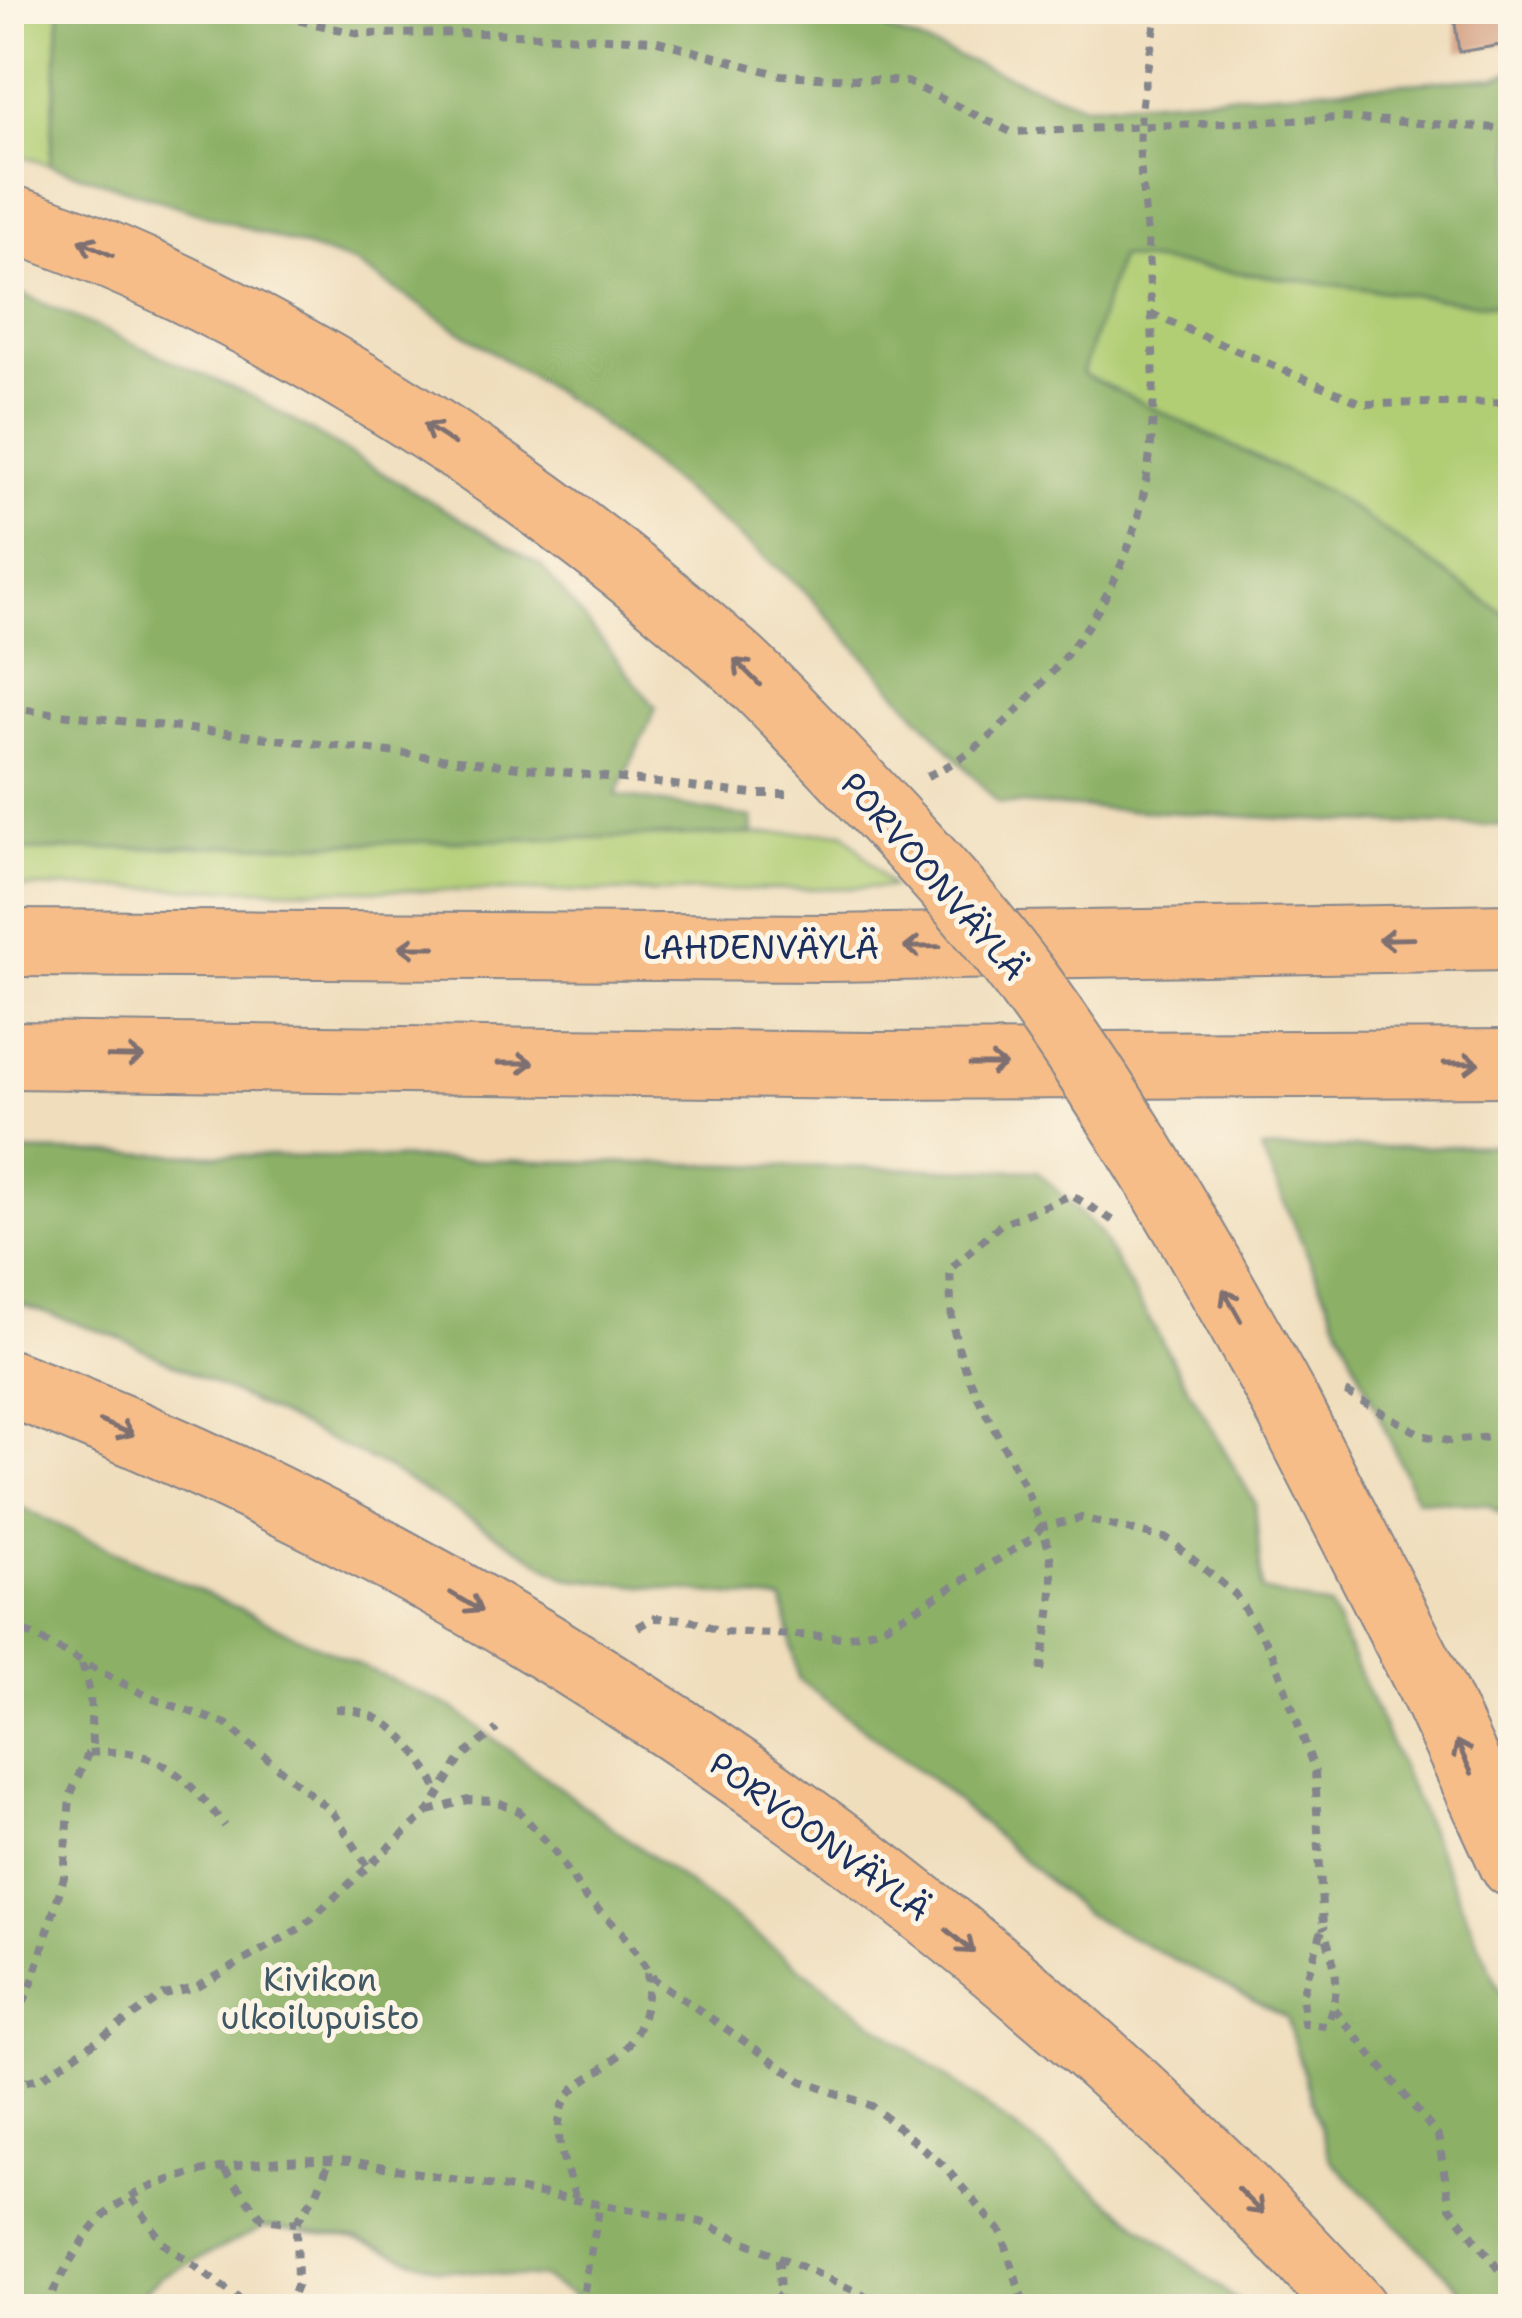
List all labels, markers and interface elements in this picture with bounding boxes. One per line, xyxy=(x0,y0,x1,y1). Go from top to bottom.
one-way arrow xyxy=(79,236,115,258)
one-way arrow xyxy=(422,422,456,446)
one-way arrow xyxy=(733,659,762,687)
street label: PORVOONVÄYLÄ xyxy=(830,762,1037,990)
street label: LAHDENVÄYLÄ xyxy=(643,925,879,970)
one-way arrow xyxy=(1377,928,1416,950)
one-way arrow xyxy=(903,935,942,958)
one-way arrow xyxy=(398,936,437,958)
one-way arrow xyxy=(106,1046,145,1069)
one-way arrow xyxy=(496,1052,535,1074)
one-way arrow xyxy=(1442,1052,1481,1074)
one-way arrow xyxy=(968,1054,1007,1076)
one-way arrow xyxy=(1220,1288,1243,1323)
one-way arrow xyxy=(98,1419,134,1441)
one-way arrow xyxy=(448,1591,483,1615)
one-way arrow xyxy=(1452,1740,1474,1776)
street label: PORVOONVÄYLÄ xyxy=(700,1741,939,1932)
one-way arrow xyxy=(944,1926,975,1954)
park label: Kivikon ulkoilupuisto xyxy=(221,1957,419,2040)
one-way arrow xyxy=(1235,2186,1264,2215)

